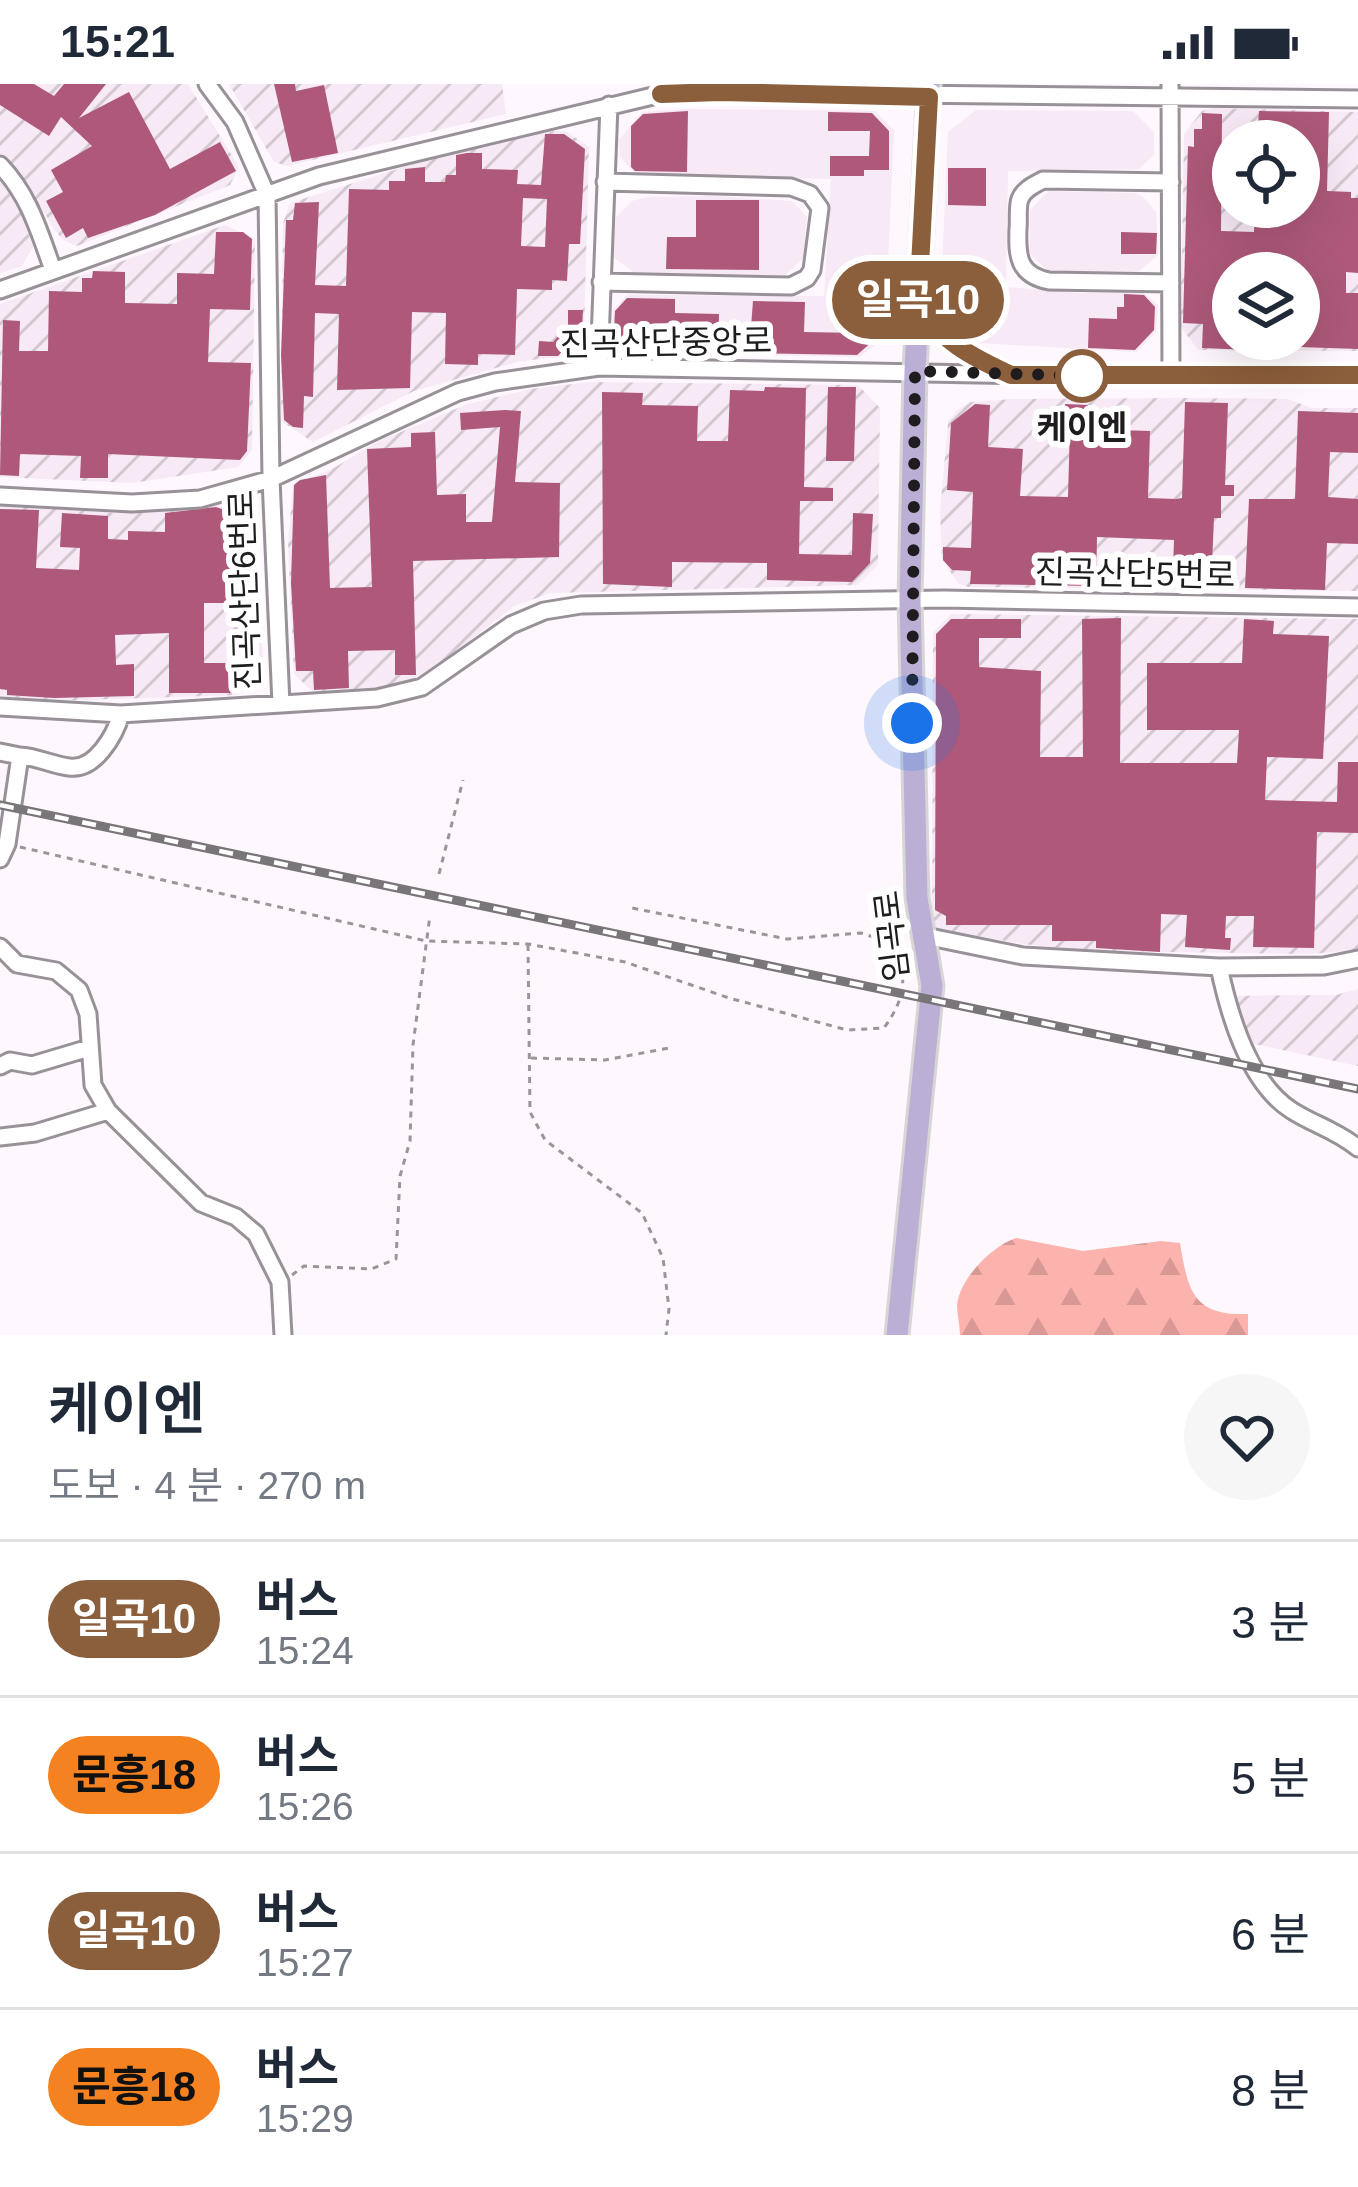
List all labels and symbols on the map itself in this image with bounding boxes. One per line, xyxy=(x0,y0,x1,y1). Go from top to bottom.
line badge: 일곡10 xyxy=(834,261,1002,339)
street label: 진곡산단중앙로 xyxy=(559,322,773,363)
marker: 케이엔 xyxy=(1057,351,1107,401)
place label: 케이엔 xyxy=(1036,409,1128,446)
street label: 진곡산단6번로 xyxy=(223,489,266,691)
street label: 진곡산단5번로 xyxy=(1034,553,1236,594)
your location xyxy=(882,693,942,753)
street label: 임곡로 xyxy=(868,888,915,983)

